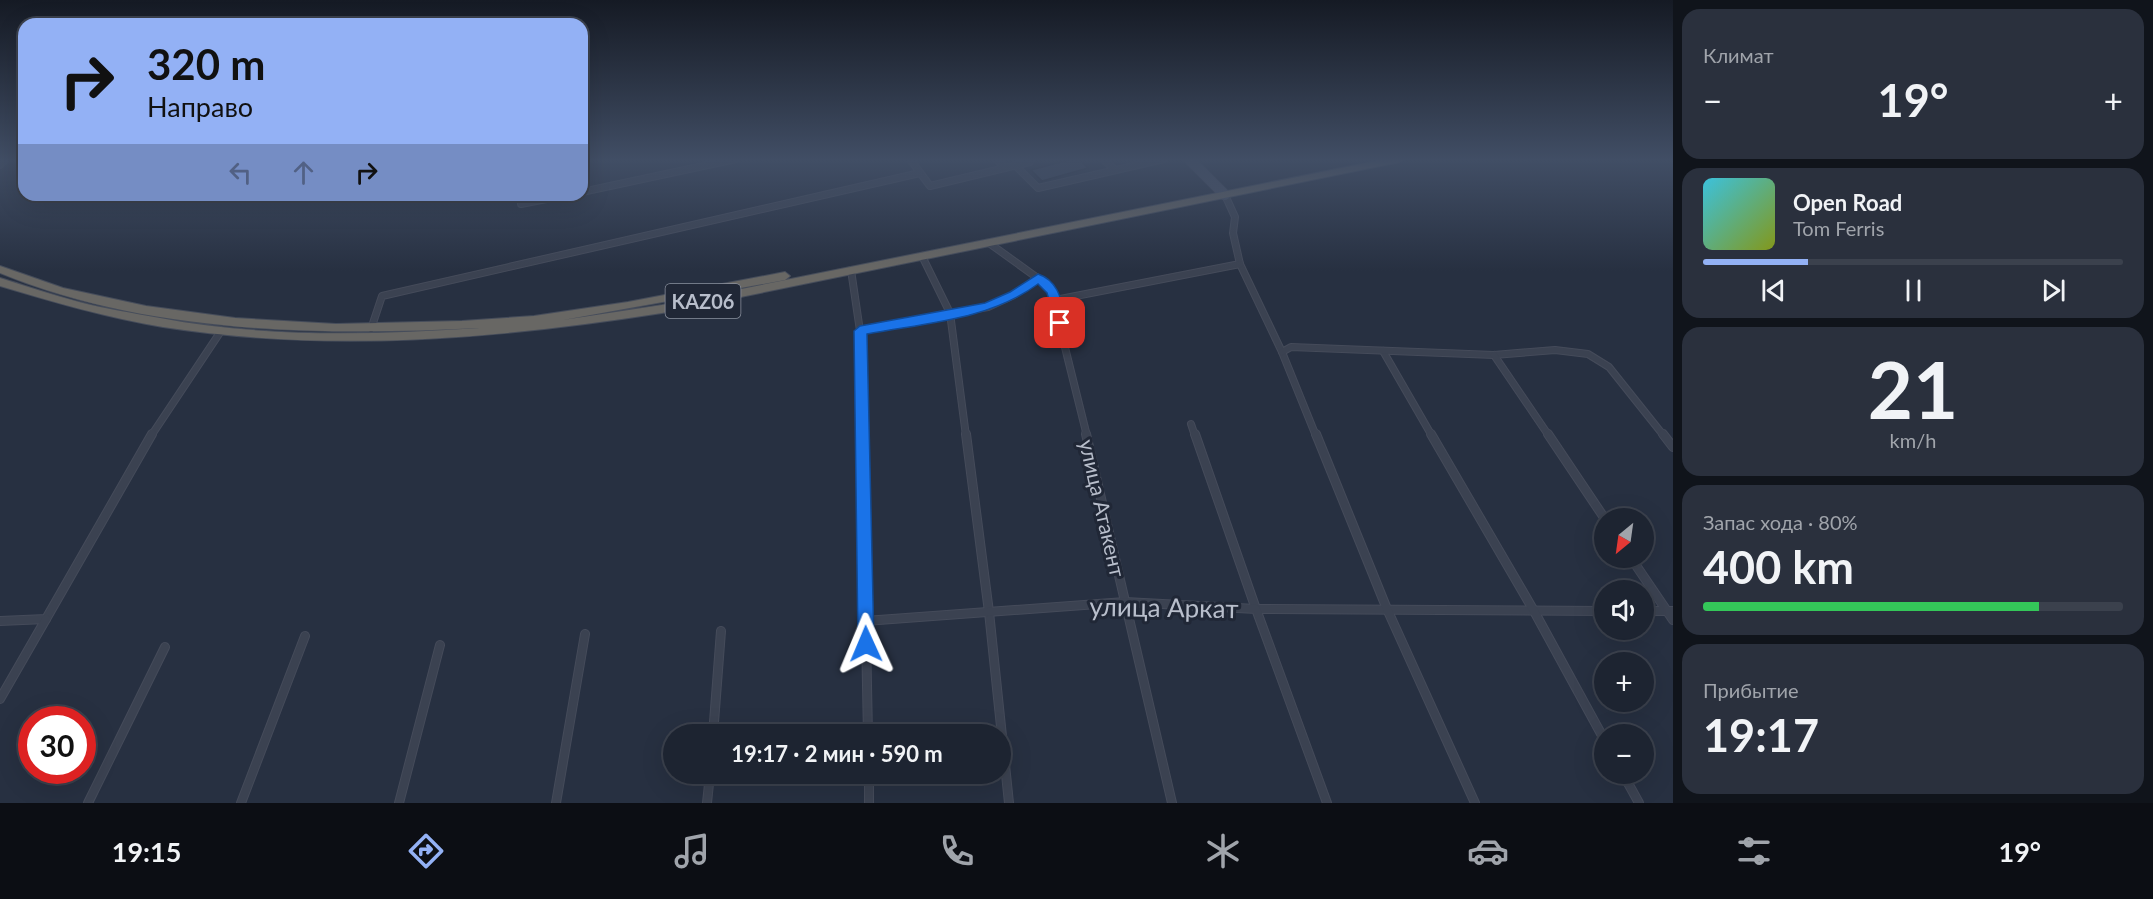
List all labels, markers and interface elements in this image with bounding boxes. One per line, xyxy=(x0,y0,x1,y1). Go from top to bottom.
text: 320 m xyxy=(147,39,265,89)
icon: right xyxy=(48,42,126,120)
text: Климат xyxy=(1703,43,1774,67)
text: 19° xyxy=(1878,73,1948,127)
text: − xyxy=(1703,80,1722,120)
text: + xyxy=(2104,80,2123,120)
text: Направо xyxy=(147,90,253,123)
icon: left xyxy=(224,156,257,189)
icon: ahead xyxy=(287,156,320,189)
icon: right xyxy=(350,156,383,189)
text: Open Road xyxy=(1793,189,1902,216)
text: Tom Ferris xyxy=(1793,216,1884,240)
icon: previous xyxy=(1757,274,1790,307)
icon: pause xyxy=(1897,274,1930,307)
icon: next xyxy=(2037,274,2070,307)
road number: KАZ06 xyxy=(666,284,740,318)
pin xyxy=(1034,297,1085,348)
icon: arrive xyxy=(1043,306,1076,339)
text: 21 xyxy=(1868,342,1958,436)
text: km/h xyxy=(1890,428,1936,452)
street label: улица Атакент xyxy=(1075,437,1131,580)
north arrow xyxy=(1594,508,1654,568)
map controls xyxy=(1594,508,1654,784)
text: Запас хода · 80% xyxy=(1703,510,1858,534)
text: 400 km xyxy=(1703,540,1854,594)
button: sound xyxy=(1594,580,1654,640)
street label: улица Аркат xyxy=(1089,590,1239,624)
position arrow xyxy=(834,612,898,676)
button: + xyxy=(1594,652,1654,712)
text: Прибытие xyxy=(1703,678,1799,702)
speed limit sign: 30 xyxy=(18,706,96,784)
text: 19:17 xyxy=(1703,708,1819,762)
button: − xyxy=(1594,724,1654,784)
text: 19:17 · 2 мин · 590 m xyxy=(731,740,943,767)
icon: directions xyxy=(405,830,447,872)
icon: music xyxy=(671,830,713,872)
icon: phone xyxy=(936,830,978,872)
icon: climate xyxy=(1202,830,1244,872)
icon: car xyxy=(1467,830,1509,872)
icon: filters xyxy=(1733,830,1775,872)
text: 19:15 xyxy=(112,835,181,868)
text: 19° xyxy=(1999,835,2041,868)

